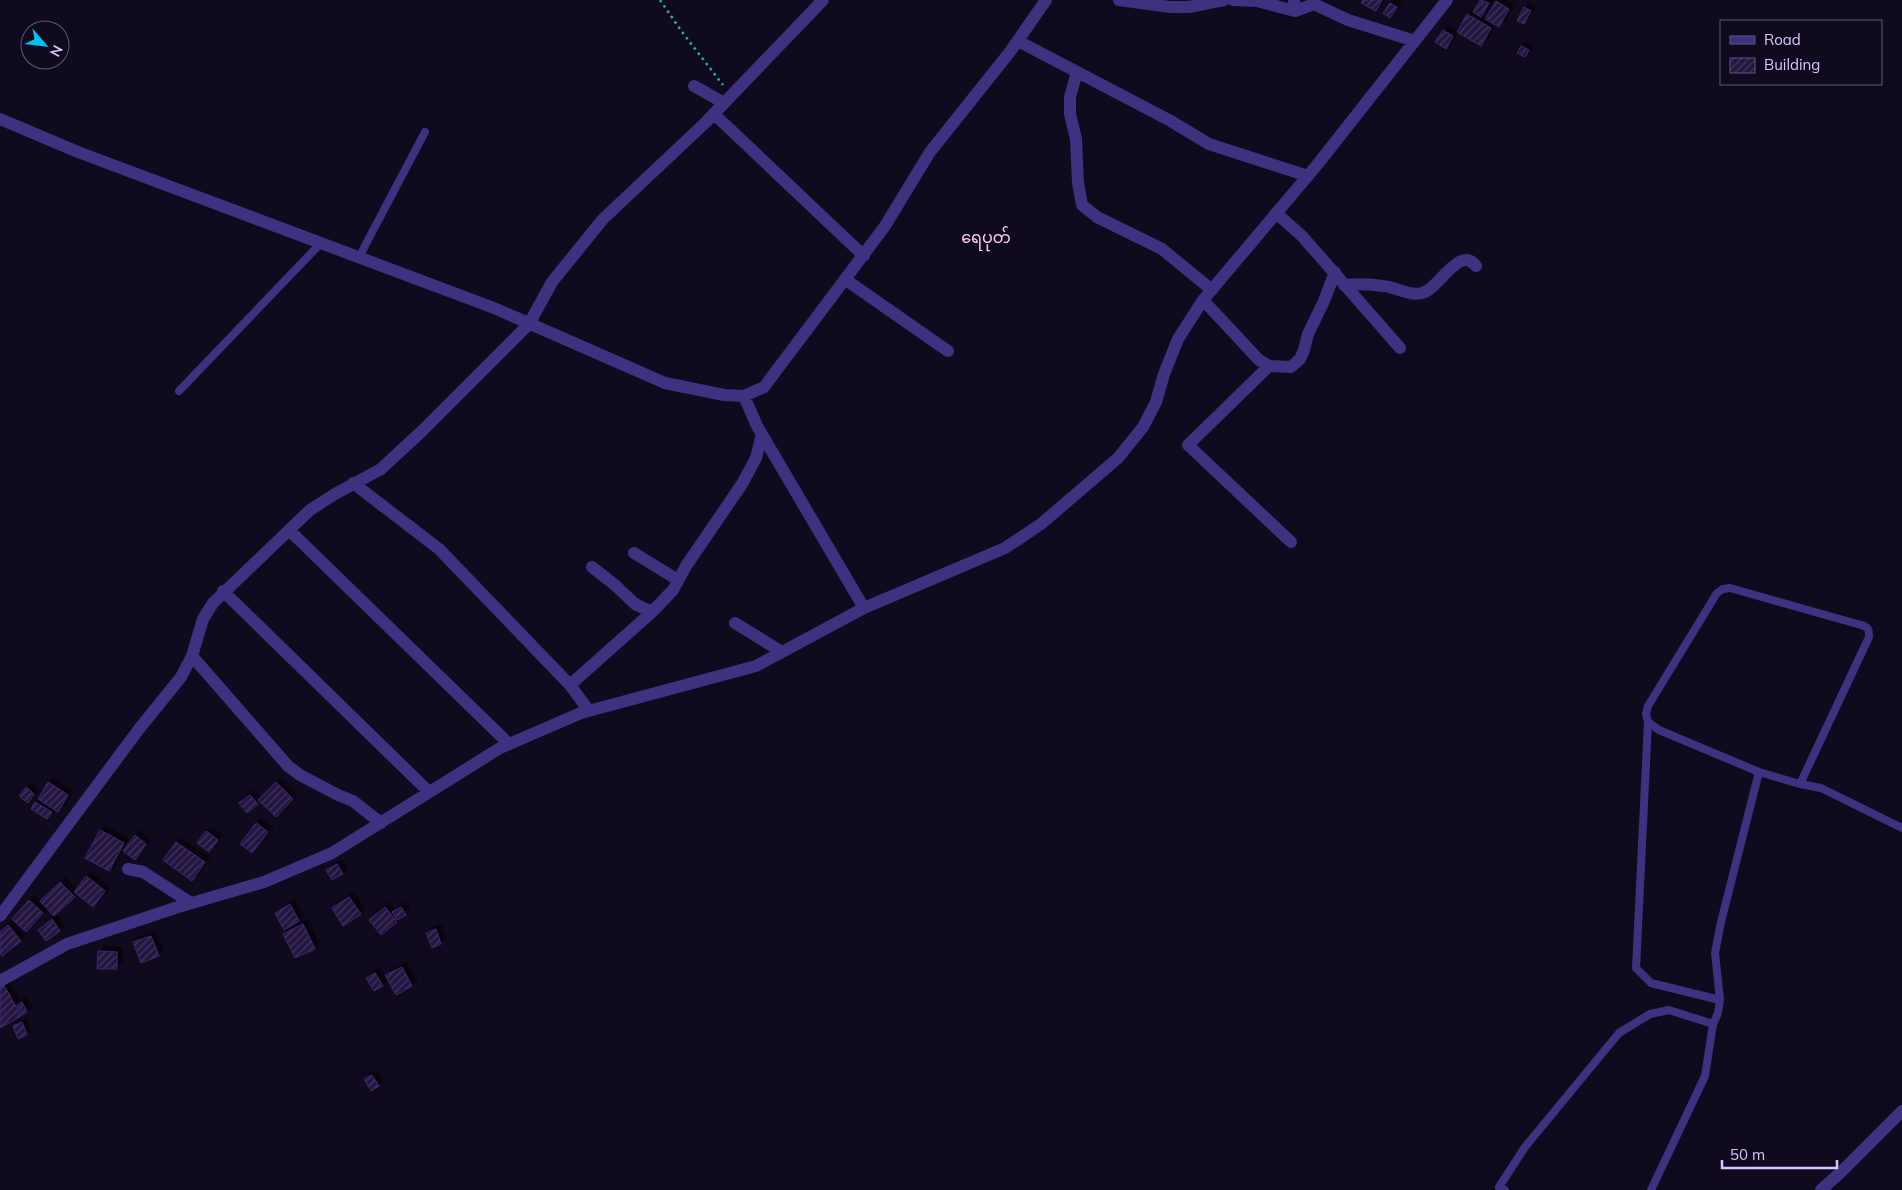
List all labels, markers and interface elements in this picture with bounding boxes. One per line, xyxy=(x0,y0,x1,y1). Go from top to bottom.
north arrow xyxy=(20,20,70,70)
legend xyxy=(1720,20,1882,85)
text: Road xyxy=(1764,30,1801,49)
text: N xyxy=(46,42,67,60)
text: Building xyxy=(1764,55,1820,74)
district label: ရေပုတ် xyxy=(961,226,1011,252)
scale bar xyxy=(1722,1138,1837,1170)
text: 50 m xyxy=(1730,1145,1765,1164)

